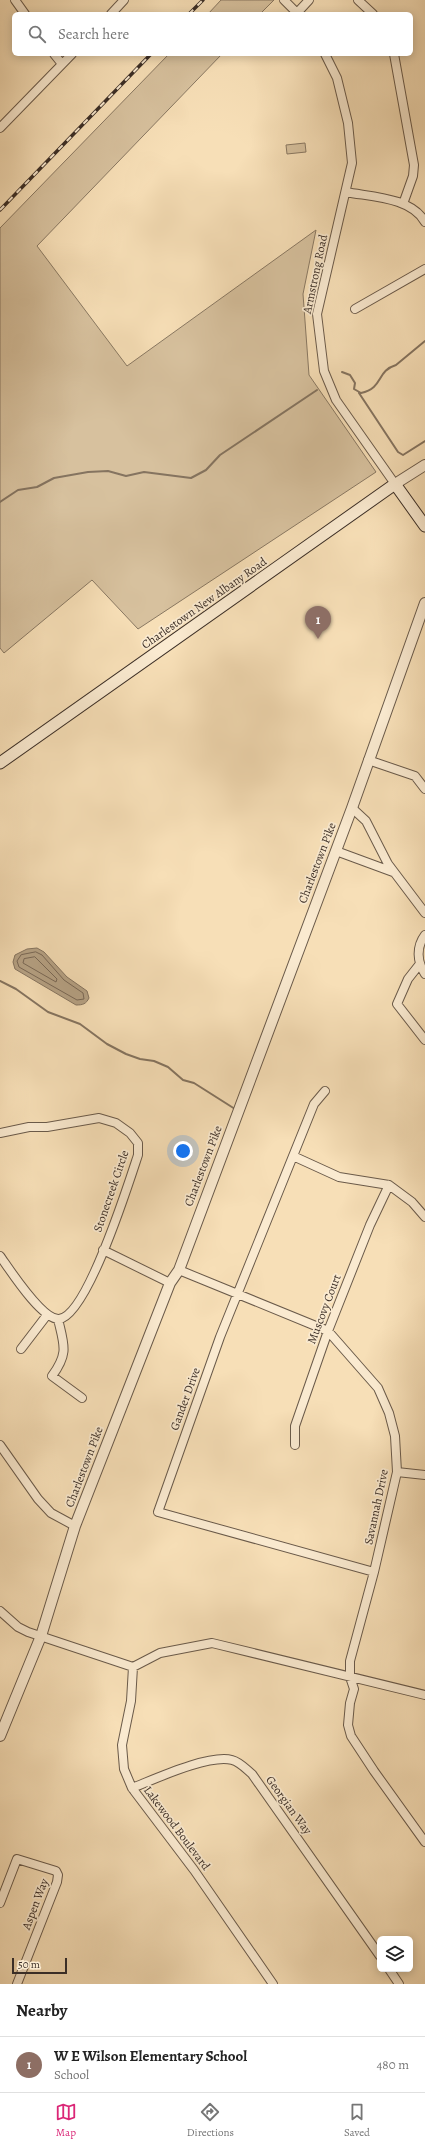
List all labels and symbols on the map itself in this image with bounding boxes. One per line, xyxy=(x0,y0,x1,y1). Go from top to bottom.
street label: Armstrong Road xyxy=(299,232,331,316)
street label: Charlestown New Albany Road xyxy=(138,553,270,652)
pin: 1 xyxy=(305,606,331,639)
street label: Charlestown Pike xyxy=(294,820,340,906)
street label: Charlestown Pike xyxy=(180,1123,226,1209)
your location xyxy=(173,1141,193,1161)
street label: Stonecreek Circle xyxy=(90,1148,132,1234)
street label: Muscovy Court xyxy=(303,1272,345,1346)
street label: Gander Drive xyxy=(166,1365,204,1433)
street label: Charlestown Pike xyxy=(61,1424,107,1510)
street label: Savannah Drive xyxy=(360,1468,392,1546)
street label: Georgian Way xyxy=(262,1773,316,1838)
street label: Lakewood Boulevard xyxy=(140,1783,214,1874)
street label: Aspen Way xyxy=(18,1876,52,1933)
scale bar xyxy=(12,1956,67,1975)

